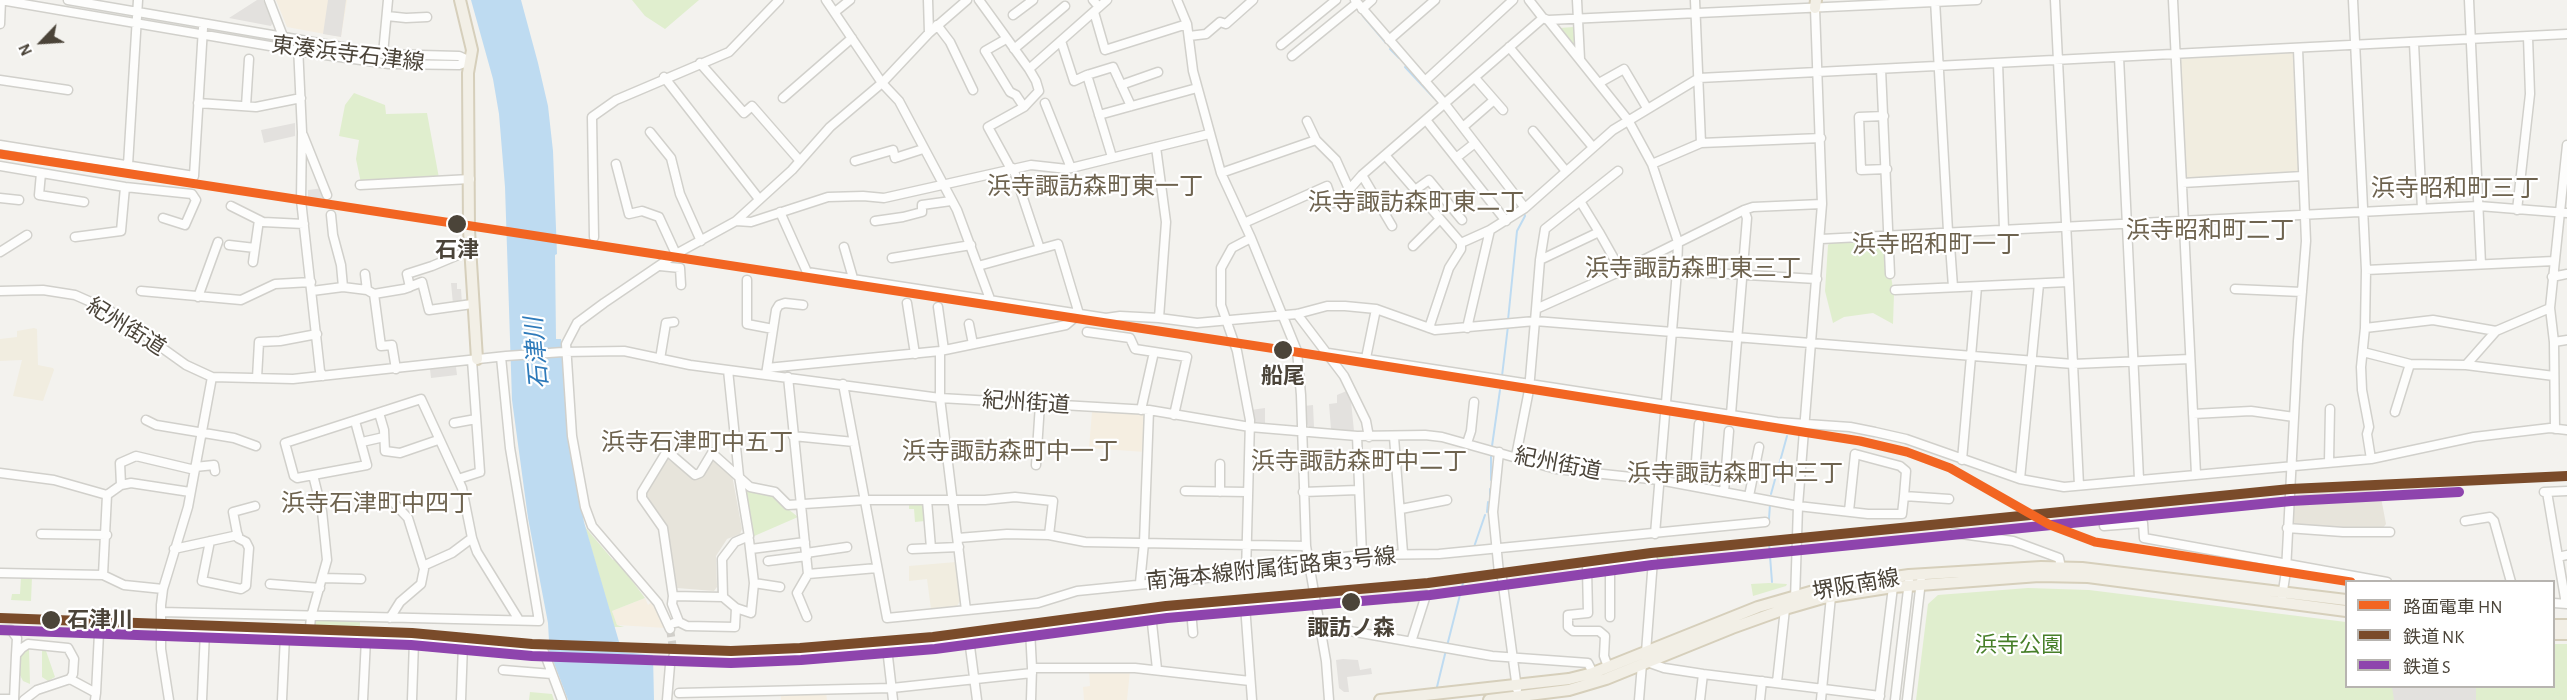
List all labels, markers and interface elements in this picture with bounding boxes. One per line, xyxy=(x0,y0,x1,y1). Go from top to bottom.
north arrow xyxy=(12,12,72,72)
street label: 東湊浜寺石津線 xyxy=(270,32,426,76)
text: N xyxy=(16,41,35,58)
district label: 浜寺諏訪森町東一丁 xyxy=(987,173,1203,201)
district label: 浜寺昭和町三丁 xyxy=(2371,175,2539,203)
district label: 浜寺諏訪森町東二丁 xyxy=(1308,189,1524,217)
marker: 石津 xyxy=(446,213,468,235)
district label: 浜寺昭和町二丁 xyxy=(2126,217,2294,245)
district label: 浜寺昭和町一丁 xyxy=(1852,231,2020,259)
place label: 石津 xyxy=(435,237,479,263)
district label: 浜寺諏訪森町東三丁 xyxy=(1585,255,1801,283)
street label: 紀州街道 xyxy=(82,292,170,362)
water label: 石津川 xyxy=(520,316,554,390)
marker: 船尾 xyxy=(1272,339,1294,361)
place label: 船尾 xyxy=(1261,363,1305,389)
street label: 紀州街道 xyxy=(981,387,1071,419)
district label: 浜寺石津町中五丁 xyxy=(601,429,793,457)
district label: 浜寺諏訪森町中一丁 xyxy=(902,438,1118,466)
street label: 紀州街道 xyxy=(1512,443,1604,485)
district label: 浜寺諏訪森町中二丁 xyxy=(1251,448,1467,476)
district label: 浜寺諏訪森町中三丁 xyxy=(1627,460,1843,488)
district label: 浜寺石津町中四丁 xyxy=(281,490,473,518)
street label: 南海本線附属街路東3号線 xyxy=(1145,543,1397,595)
street label: 堺阪南線 xyxy=(1810,564,1902,606)
legend xyxy=(2345,580,2555,688)
marker: 諏訪ノ森 xyxy=(1340,591,1362,613)
text: 路面電車 HN xyxy=(2403,599,2503,617)
place label: 石津川 xyxy=(67,607,133,633)
marker: 石津川 xyxy=(40,609,62,631)
place label: 諏訪ノ森 xyxy=(1307,615,1395,641)
text: 鉄道 NK xyxy=(2403,629,2464,647)
park label: 浜寺公園 xyxy=(1975,632,2063,658)
text: 鉄道 S xyxy=(2403,659,2450,677)

